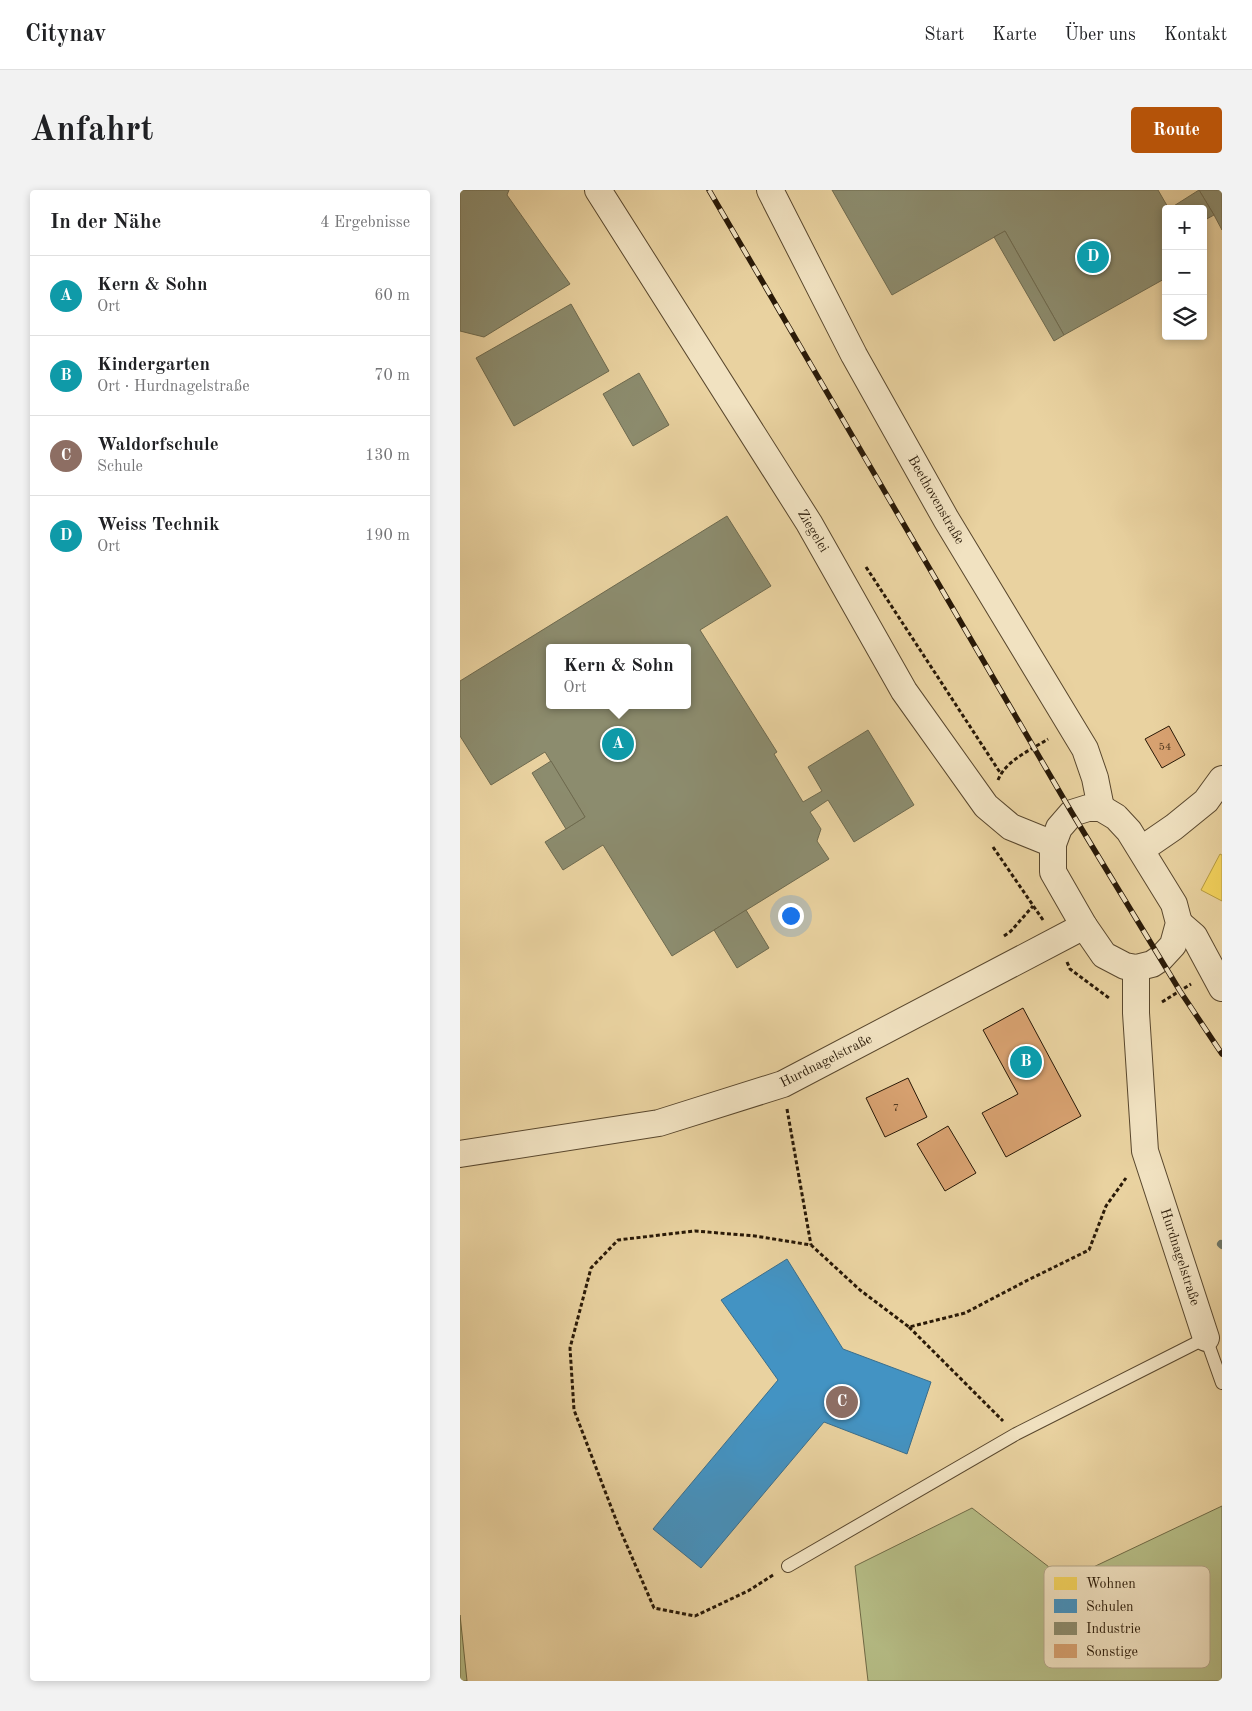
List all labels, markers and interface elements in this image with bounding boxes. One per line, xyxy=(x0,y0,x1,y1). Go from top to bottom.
text: Citynav xyxy=(25,23,106,47)
text: Start xyxy=(924,26,964,44)
text: Karte xyxy=(992,26,1037,44)
text: Über uns xyxy=(1065,26,1136,44)
text: Kontakt xyxy=(1164,26,1227,44)
button: Route xyxy=(1131,107,1222,153)
text: Anfahrt xyxy=(30,113,153,148)
map controls xyxy=(1162,205,1207,340)
button: + xyxy=(1162,205,1207,250)
text: In der Nähe xyxy=(50,212,161,233)
text: 4 Ergebnisse xyxy=(320,215,410,231)
pin: D xyxy=(1077,238,1109,276)
button: − xyxy=(1162,250,1207,295)
text: Kern & Sohn xyxy=(97,276,208,295)
text: A xyxy=(60,288,72,304)
text: 60 m xyxy=(374,288,410,304)
button: layers xyxy=(1162,295,1207,340)
text: Ort xyxy=(97,299,120,315)
text: Kindergarten xyxy=(97,356,210,375)
text: B xyxy=(60,368,72,384)
text: 70 m xyxy=(374,368,410,384)
text: Ort · Hurdnagelstraße xyxy=(97,379,250,395)
text: Waldorfschule xyxy=(97,436,219,455)
text: C xyxy=(61,448,71,464)
text: 130 m xyxy=(365,448,410,464)
street label: Beethovenstraße xyxy=(905,453,967,547)
text: Schule xyxy=(97,459,143,475)
street label: Ziegelei xyxy=(795,507,831,555)
text: Weiss Technik xyxy=(97,516,220,535)
text: D xyxy=(60,528,72,544)
text: 190 m xyxy=(365,528,410,544)
text: Ort xyxy=(97,539,120,555)
popup xyxy=(546,644,691,709)
text: Kern & Sohn xyxy=(563,657,674,676)
text: Ort xyxy=(563,680,587,696)
pin: A xyxy=(602,725,634,763)
house number: 54 xyxy=(1159,742,1171,753)
your location xyxy=(778,903,804,929)
street label: Hurdnagelstraße xyxy=(778,1032,874,1090)
pin: B xyxy=(1010,1043,1042,1081)
house number: 7 xyxy=(893,1103,899,1114)
street label: Hurdnagelstraße xyxy=(1158,1207,1202,1307)
pin: C xyxy=(826,1383,858,1421)
legend xyxy=(1044,1566,1210,1668)
text: Wohnen xyxy=(1086,1577,1136,1591)
text: Schulen xyxy=(1086,1600,1134,1614)
text: Industrie xyxy=(1086,1622,1141,1636)
text: Sonstige xyxy=(1086,1645,1138,1659)

